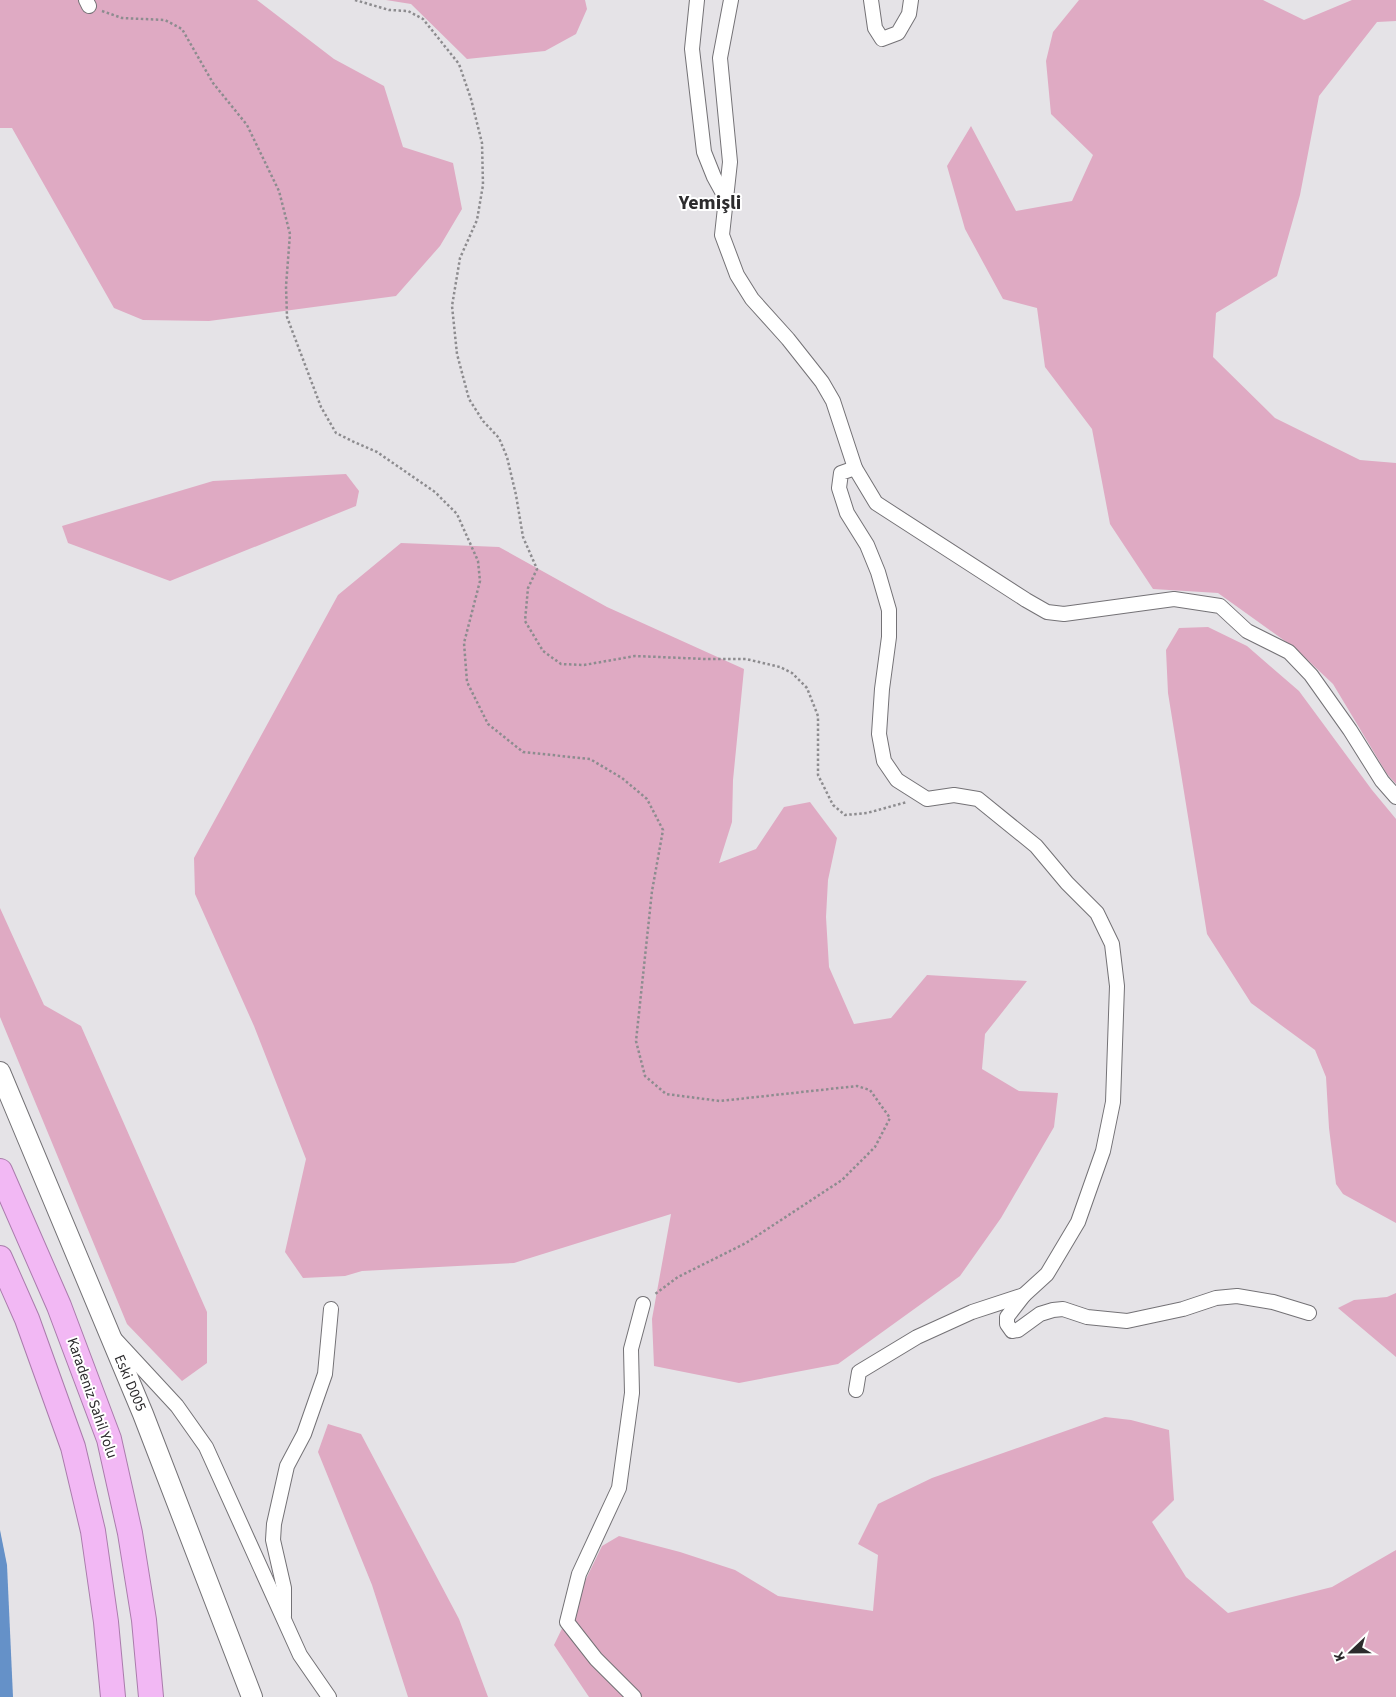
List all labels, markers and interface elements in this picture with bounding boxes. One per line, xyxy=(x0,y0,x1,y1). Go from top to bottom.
district label: Yemişli xyxy=(678,189,741,217)
street label: Karadeniz Sahil Yolu xyxy=(61,1335,123,1461)
street label: Eski D005 xyxy=(109,1351,151,1415)
north arrow xyxy=(1326,1627,1376,1677)
text: K xyxy=(1329,1648,1351,1664)

